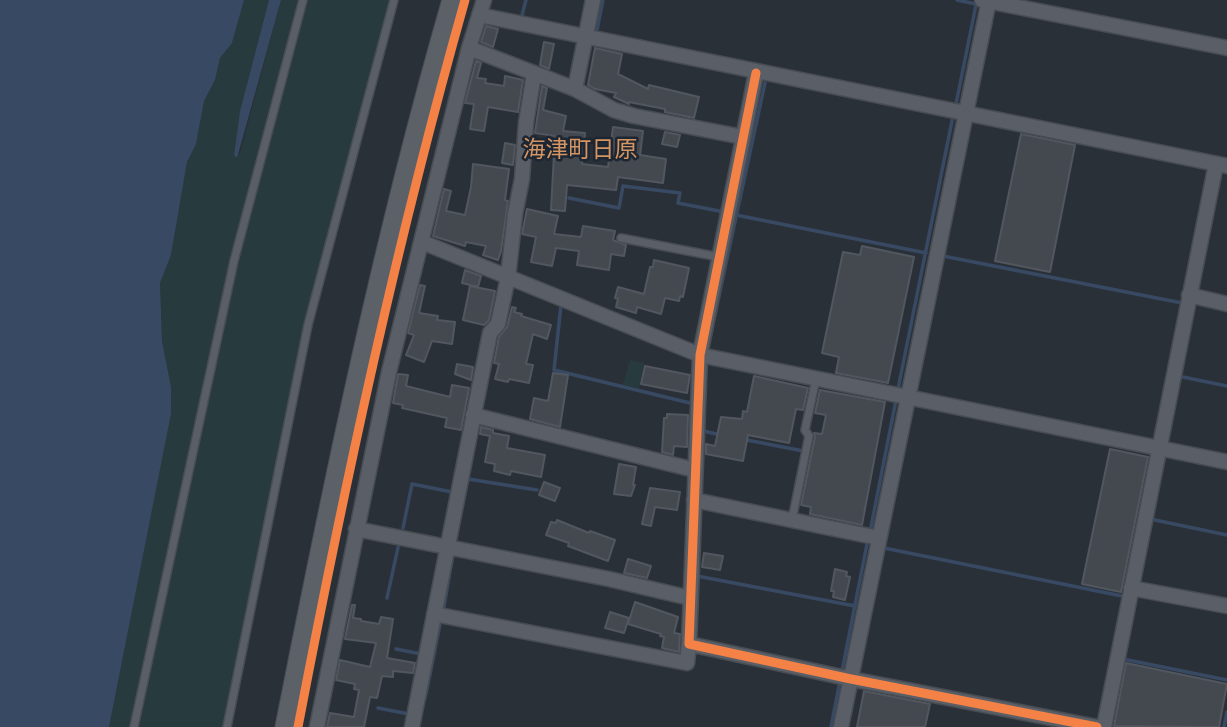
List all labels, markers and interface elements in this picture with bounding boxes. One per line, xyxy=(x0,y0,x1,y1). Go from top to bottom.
district label: 海津町日原 xyxy=(523,136,637,164)

